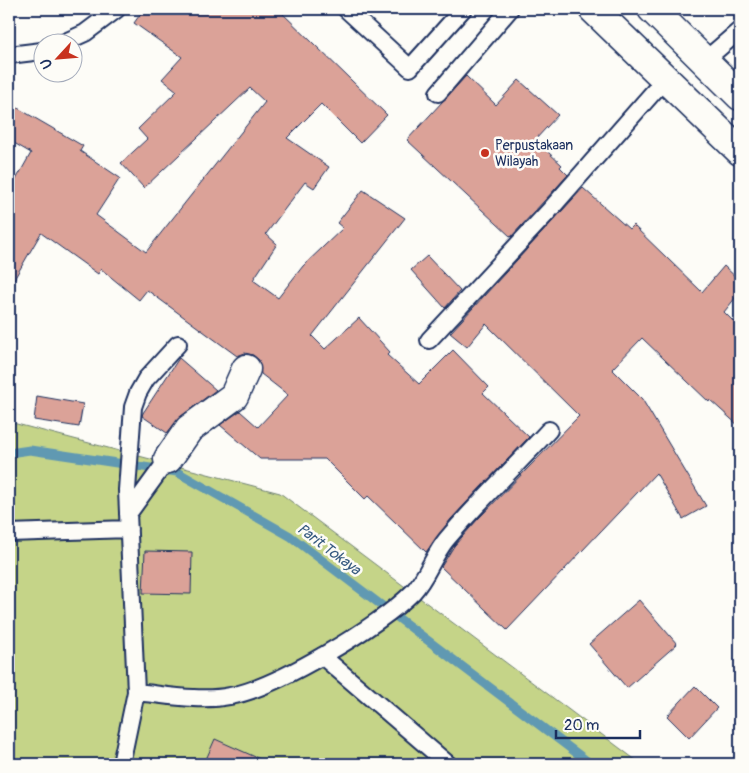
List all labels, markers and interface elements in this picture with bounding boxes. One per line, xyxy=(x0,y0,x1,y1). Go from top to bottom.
north arrow xyxy=(32,32,82,82)
text: U xyxy=(37,56,56,71)
place label: Perpustakaan Wilayah xyxy=(495,137,573,170)
marker: Perpustakaan Wilayah xyxy=(479,147,491,159)
water label: Parit Tokaya xyxy=(293,519,365,580)
scale bar xyxy=(556,708,640,740)
text: 20 m xyxy=(564,716,599,735)

